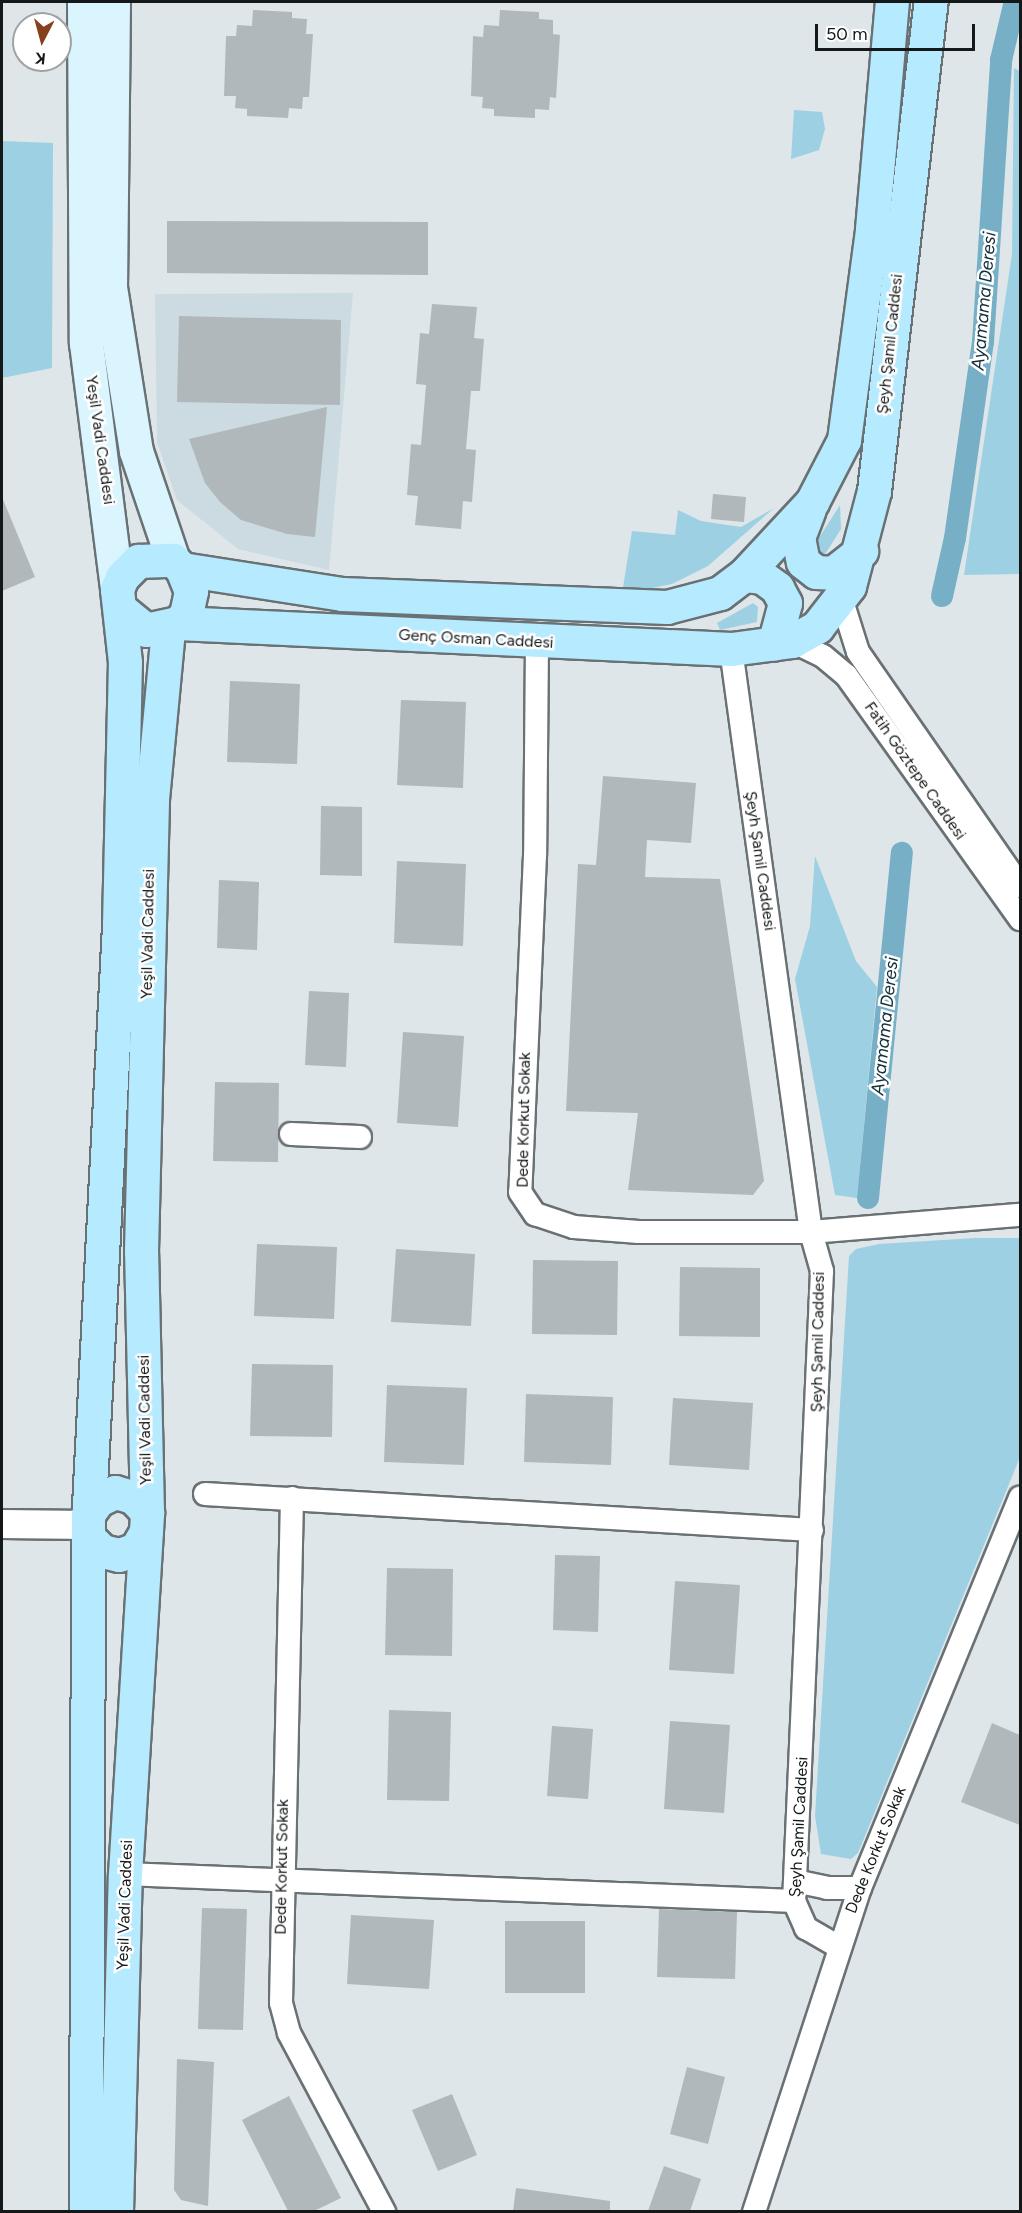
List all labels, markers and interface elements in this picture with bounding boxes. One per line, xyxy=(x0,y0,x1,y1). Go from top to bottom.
north arrow xyxy=(12,12,72,72)
scale bar xyxy=(818,12,978,50)
text: 50 m xyxy=(826,23,868,45)
text: K xyxy=(34,48,47,68)
water label: Ayamama Deresi xyxy=(967,231,1001,371)
street label: Şeyh Şamil Caddesi xyxy=(873,273,907,415)
street label: Yeşil Vadi Caddesi xyxy=(81,374,119,506)
street label: Genç Osman Caddesi xyxy=(398,625,554,653)
street label: Fatih Göztepe Caddesi xyxy=(860,698,970,844)
street label: Şeyh Şamil Caddesi xyxy=(741,790,779,932)
street label: Yeşil Vadi Caddesi xyxy=(137,869,159,999)
water label: Ayamama Deresi xyxy=(867,956,903,1096)
street label: Dede Korkut Sokak xyxy=(513,1052,535,1188)
street label: Şeyh Şamil Caddesi xyxy=(807,1271,829,1413)
street label: Yeşil Vadi Caddesi xyxy=(134,1355,156,1485)
street label: Şeyh Şamil Caddesi xyxy=(786,1756,812,1898)
street label: Dede Korkut Sokak xyxy=(842,1784,910,1916)
street label: Dede Korkut Sokak xyxy=(271,1799,293,1935)
street label: Yeşil Vadi Caddesi xyxy=(113,1840,137,1970)

